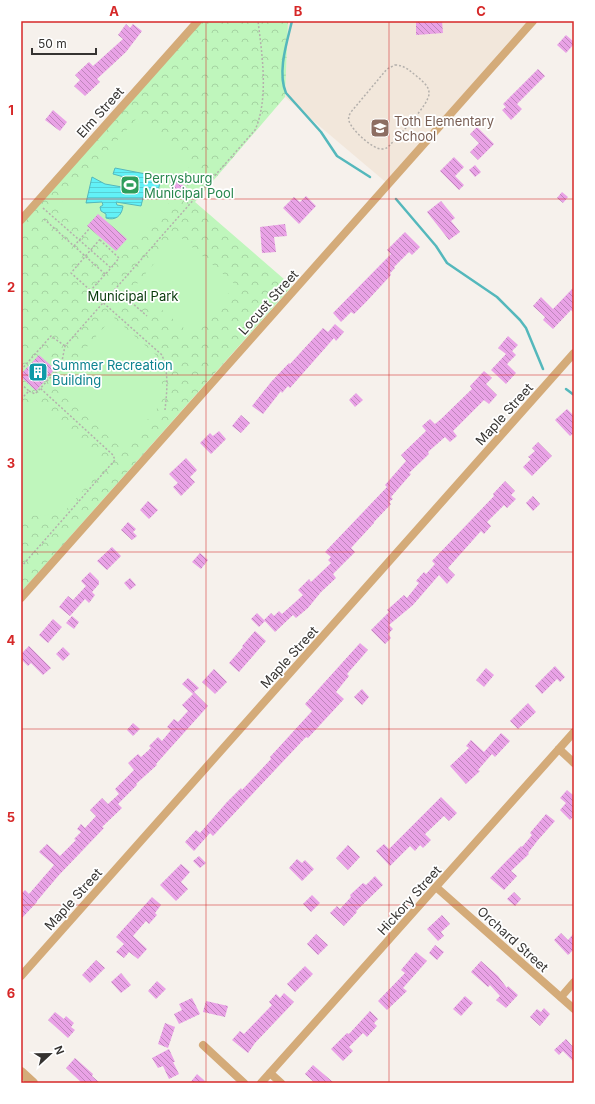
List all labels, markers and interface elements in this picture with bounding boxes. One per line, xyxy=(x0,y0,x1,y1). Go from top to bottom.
text: A xyxy=(109,3,119,19)
text: B xyxy=(294,3,303,19)
text: C xyxy=(476,3,486,19)
scale bar xyxy=(32,30,96,56)
text: 50 m xyxy=(38,36,67,51)
street label: Elm Street xyxy=(73,83,127,141)
text: 1 xyxy=(8,102,14,118)
place label: Toth Elementary School xyxy=(394,113,494,144)
school or university icon: Toth Elementary School xyxy=(369,117,391,139)
place label: Perrysburg Municipal Pool xyxy=(144,170,234,201)
sports icon: Perrysburg Municipal Pool xyxy=(119,174,141,196)
street label: Locust Street xyxy=(235,266,301,338)
text: 2 xyxy=(7,279,15,295)
park label: Municipal Park xyxy=(88,288,178,304)
place label: Summer Recreation Building xyxy=(52,357,173,388)
building icon: Summer Recreation Building xyxy=(27,361,49,383)
street label: Maple Street xyxy=(472,380,536,448)
text: 3 xyxy=(7,455,15,471)
street label: Maple Street xyxy=(257,623,321,691)
text: 4 xyxy=(7,632,16,648)
text: 5 xyxy=(7,809,15,825)
street label: Hickory Street xyxy=(374,862,444,938)
street label: Maple Street xyxy=(41,865,105,933)
street label: Orchard Street xyxy=(474,903,552,975)
text: 6 xyxy=(7,985,15,1001)
north arrow xyxy=(30,1034,70,1074)
text: N xyxy=(51,1044,67,1057)

